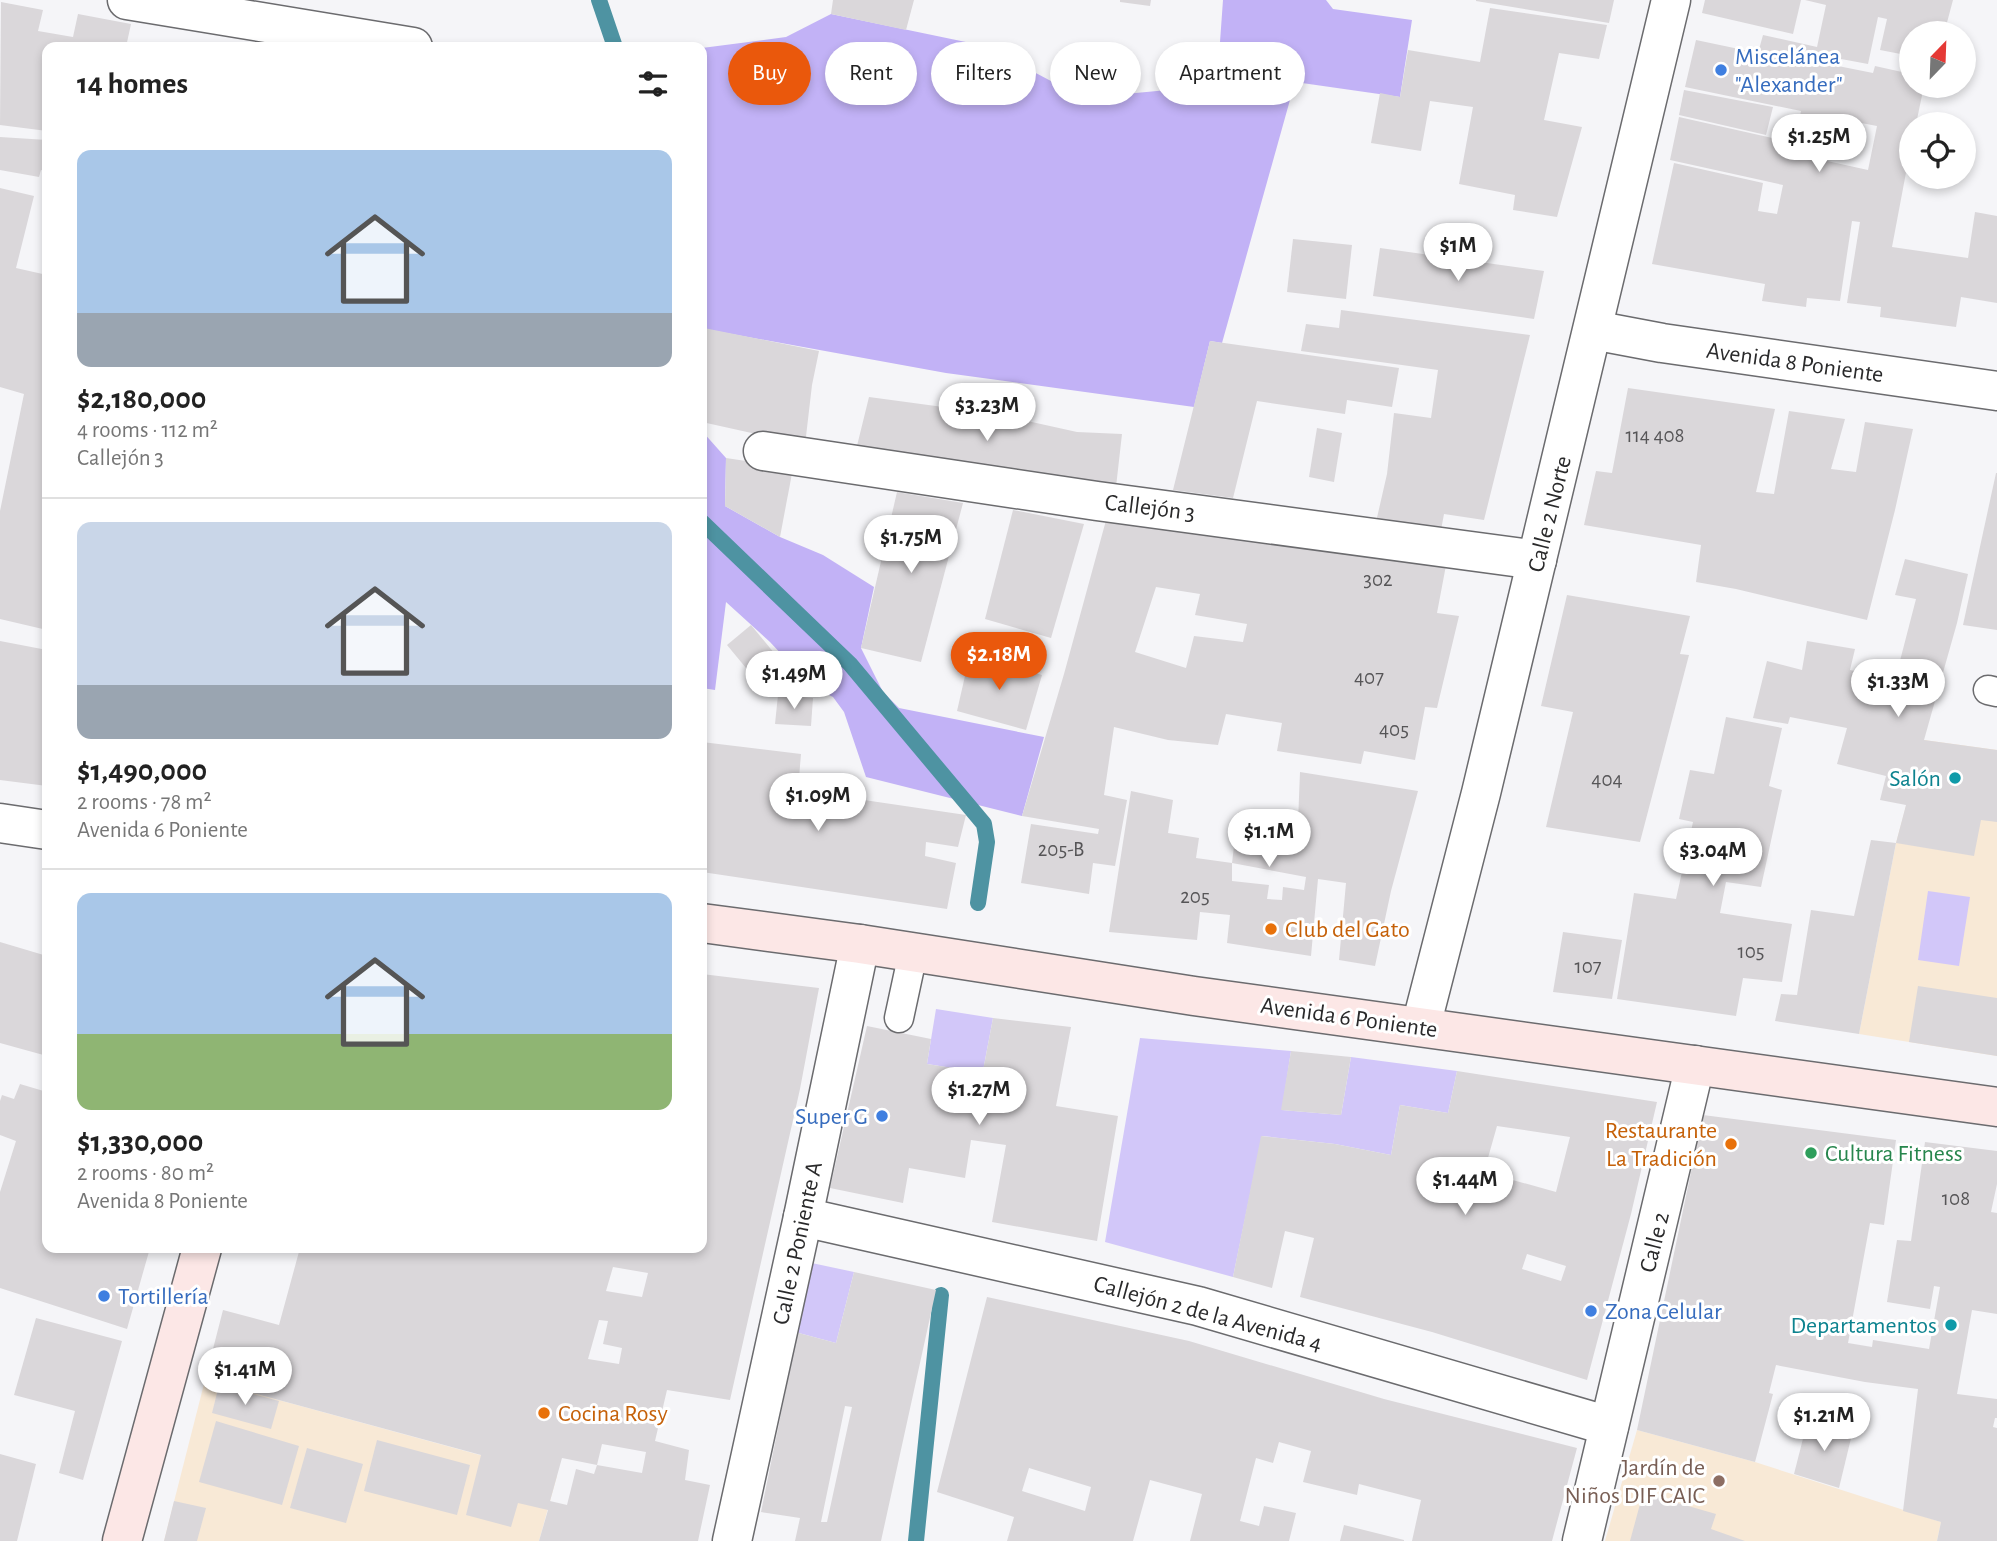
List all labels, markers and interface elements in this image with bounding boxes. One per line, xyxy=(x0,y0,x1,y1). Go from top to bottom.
north arrow xyxy=(1899,21,1976,98)
map controls xyxy=(1899,21,1976,189)
chip: Buy xyxy=(728,42,811,105)
chip: Rent xyxy=(825,42,917,105)
chip: Filters xyxy=(931,42,1036,105)
chip: New xyxy=(1050,42,1141,105)
chip: Apartment xyxy=(1155,42,1305,105)
place label: Miscelánea "Alexander" xyxy=(1735,45,1843,97)
marker: Miscelánea "Alexander" xyxy=(1713,62,1729,78)
icon: filters xyxy=(634,65,672,103)
text: 14 homes xyxy=(77,69,188,99)
button: locate xyxy=(1899,112,1976,189)
pin: $1.25M xyxy=(1762,114,1876,174)
text: $1.25M xyxy=(1788,125,1851,148)
icon: home xyxy=(312,196,438,322)
pin: $1M xyxy=(1424,224,1492,283)
text: $1M xyxy=(1440,234,1476,257)
street label: Avenida 8 Poniente xyxy=(1705,339,1885,387)
text: $2,180,000 xyxy=(77,384,206,414)
pin: $3.23M xyxy=(930,384,1044,443)
text: $3.23M xyxy=(955,394,1019,417)
text: 4 rooms · 112 m² xyxy=(77,419,218,442)
house number: 114 408 xyxy=(1625,425,1685,446)
text: Callejón 3 xyxy=(77,447,164,470)
street label: Calle 2 Norte xyxy=(1524,454,1576,575)
street label: Callejón 3 xyxy=(1103,491,1196,525)
pin: $1.75M xyxy=(854,516,968,575)
text: $1.75M xyxy=(880,526,942,549)
icon: home xyxy=(312,568,438,694)
house number: 302 xyxy=(1363,569,1393,590)
pin: $2.18M xyxy=(942,632,1056,692)
text: $2.18M xyxy=(967,643,1031,666)
pin: $1.49M xyxy=(737,652,851,711)
pin: $1.33M xyxy=(1841,660,1955,719)
text: $1.49M xyxy=(762,662,826,685)
house number: 407 xyxy=(1354,667,1384,688)
text: $1.33M xyxy=(1867,670,1929,693)
house number: 405 xyxy=(1379,719,1409,740)
text: $1,490,000 xyxy=(77,756,207,786)
place label: Salón xyxy=(1889,767,1941,791)
house number: 404 xyxy=(1591,769,1623,790)
marker: Salón xyxy=(1947,770,1963,786)
pin: $1.09M xyxy=(761,774,875,833)
text: $1.09M xyxy=(785,784,851,807)
text: 2 rooms · 78 m² xyxy=(77,791,212,814)
pin: $1.1M xyxy=(1220,810,1318,869)
text: Avenida 6 Poniente xyxy=(77,819,248,842)
text: $1.1M xyxy=(1244,820,1294,843)
pin: $3.04M xyxy=(1656,828,1770,888)
house number: 205-B xyxy=(1038,839,1084,860)
text: $3.04M xyxy=(1679,839,1747,862)
house number: 205 xyxy=(1180,886,1210,907)
place label: Club del Gato xyxy=(1285,918,1410,942)
marker: Club del Gato xyxy=(1263,921,1279,937)
icon: home xyxy=(312,939,438,1065)
house number: 105 xyxy=(1737,941,1765,962)
house number: 107 xyxy=(1574,956,1602,977)
street label: Avenida 6 Poniente xyxy=(1259,994,1439,1042)
pin: $1.27M xyxy=(922,1068,1036,1127)
text: $1.27M xyxy=(948,1078,1011,1101)
place label: Super G xyxy=(795,1105,868,1129)
marker: Super G xyxy=(874,1108,890,1124)
place label: Restaurante La Tradición xyxy=(1605,1119,1717,1171)
text: $1,330,000 xyxy=(77,1127,203,1157)
marker: Restaurante La Tradición xyxy=(1723,1136,1739,1152)
place label: Cultura Fitness xyxy=(1825,1142,1963,1166)
marker: Cultura Fitness xyxy=(1803,1145,1819,1161)
pin: $1.44M xyxy=(1408,1158,1522,1217)
street label: Calle 2 Poniente A xyxy=(769,1159,827,1327)
text: 2 rooms · 80 m² xyxy=(77,1162,214,1185)
text: $1.44M xyxy=(1432,1168,1498,1191)
house number: 108 xyxy=(1942,1188,1970,1209)
text: Avenida 8 Poniente xyxy=(77,1190,248,1213)
street label: Calle 2 xyxy=(1636,1209,1674,1275)
street label: Callejón 2 de la Avenida 4 xyxy=(1091,1272,1325,1356)
place label: Tortillería xyxy=(118,1285,209,1309)
marker: Tortillería xyxy=(96,1288,112,1304)
place label: Zona Celular xyxy=(1605,1300,1722,1324)
marker: Zona Celular xyxy=(1583,1303,1599,1319)
place label: Departamentos xyxy=(1790,1314,1937,1338)
marker: Departamentos xyxy=(1943,1317,1959,1333)
pin: $1.41M xyxy=(188,1348,302,1407)
text: $1.41M xyxy=(214,1358,276,1381)
pin: $1.21M xyxy=(1767,1394,1881,1453)
place label: Cocina Rosy xyxy=(558,1402,668,1426)
text: $1.21M xyxy=(1793,1404,1855,1427)
marker: Cocina Rosy xyxy=(536,1405,552,1421)
place label: Jardín de Niños DIF CAIC xyxy=(1565,1456,1705,1508)
marker: Jardín de Niños DIF CAIC xyxy=(1711,1473,1727,1489)

